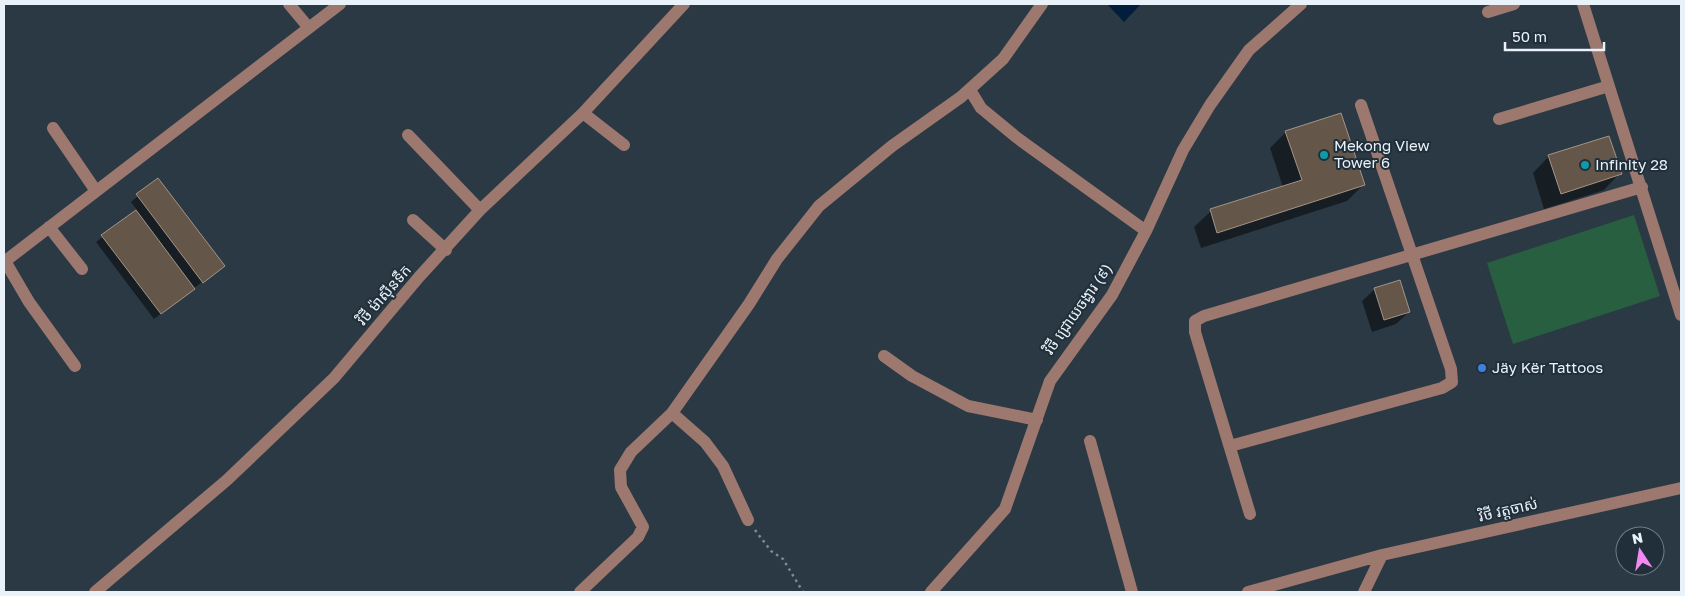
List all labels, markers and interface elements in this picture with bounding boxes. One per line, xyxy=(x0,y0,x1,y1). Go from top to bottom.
scale bar xyxy=(1505,20,1604,52)
text: 50 m xyxy=(1512,27,1547,45)
place label: Mekong View Tower 6 xyxy=(1334,136,1430,171)
marker: Mekong View Tower 6 xyxy=(1318,149,1330,161)
place label: Infinity 28 xyxy=(1595,155,1668,173)
marker: Infinity 28 xyxy=(1579,159,1591,171)
street label: វិថី ជ្រោយចង្វារ (៩) xyxy=(1039,259,1116,358)
street label: វិថី ម៉ាស៊ីនទឹក xyxy=(352,261,415,329)
place label: Jäy Kër Tattoos xyxy=(1492,358,1603,376)
marker: Jäy Kër Tattoos xyxy=(1476,362,1488,374)
street label: វិថី វត្តចាស់ xyxy=(1476,493,1540,526)
north arrow xyxy=(1615,526,1665,576)
text: N xyxy=(1630,528,1644,547)

